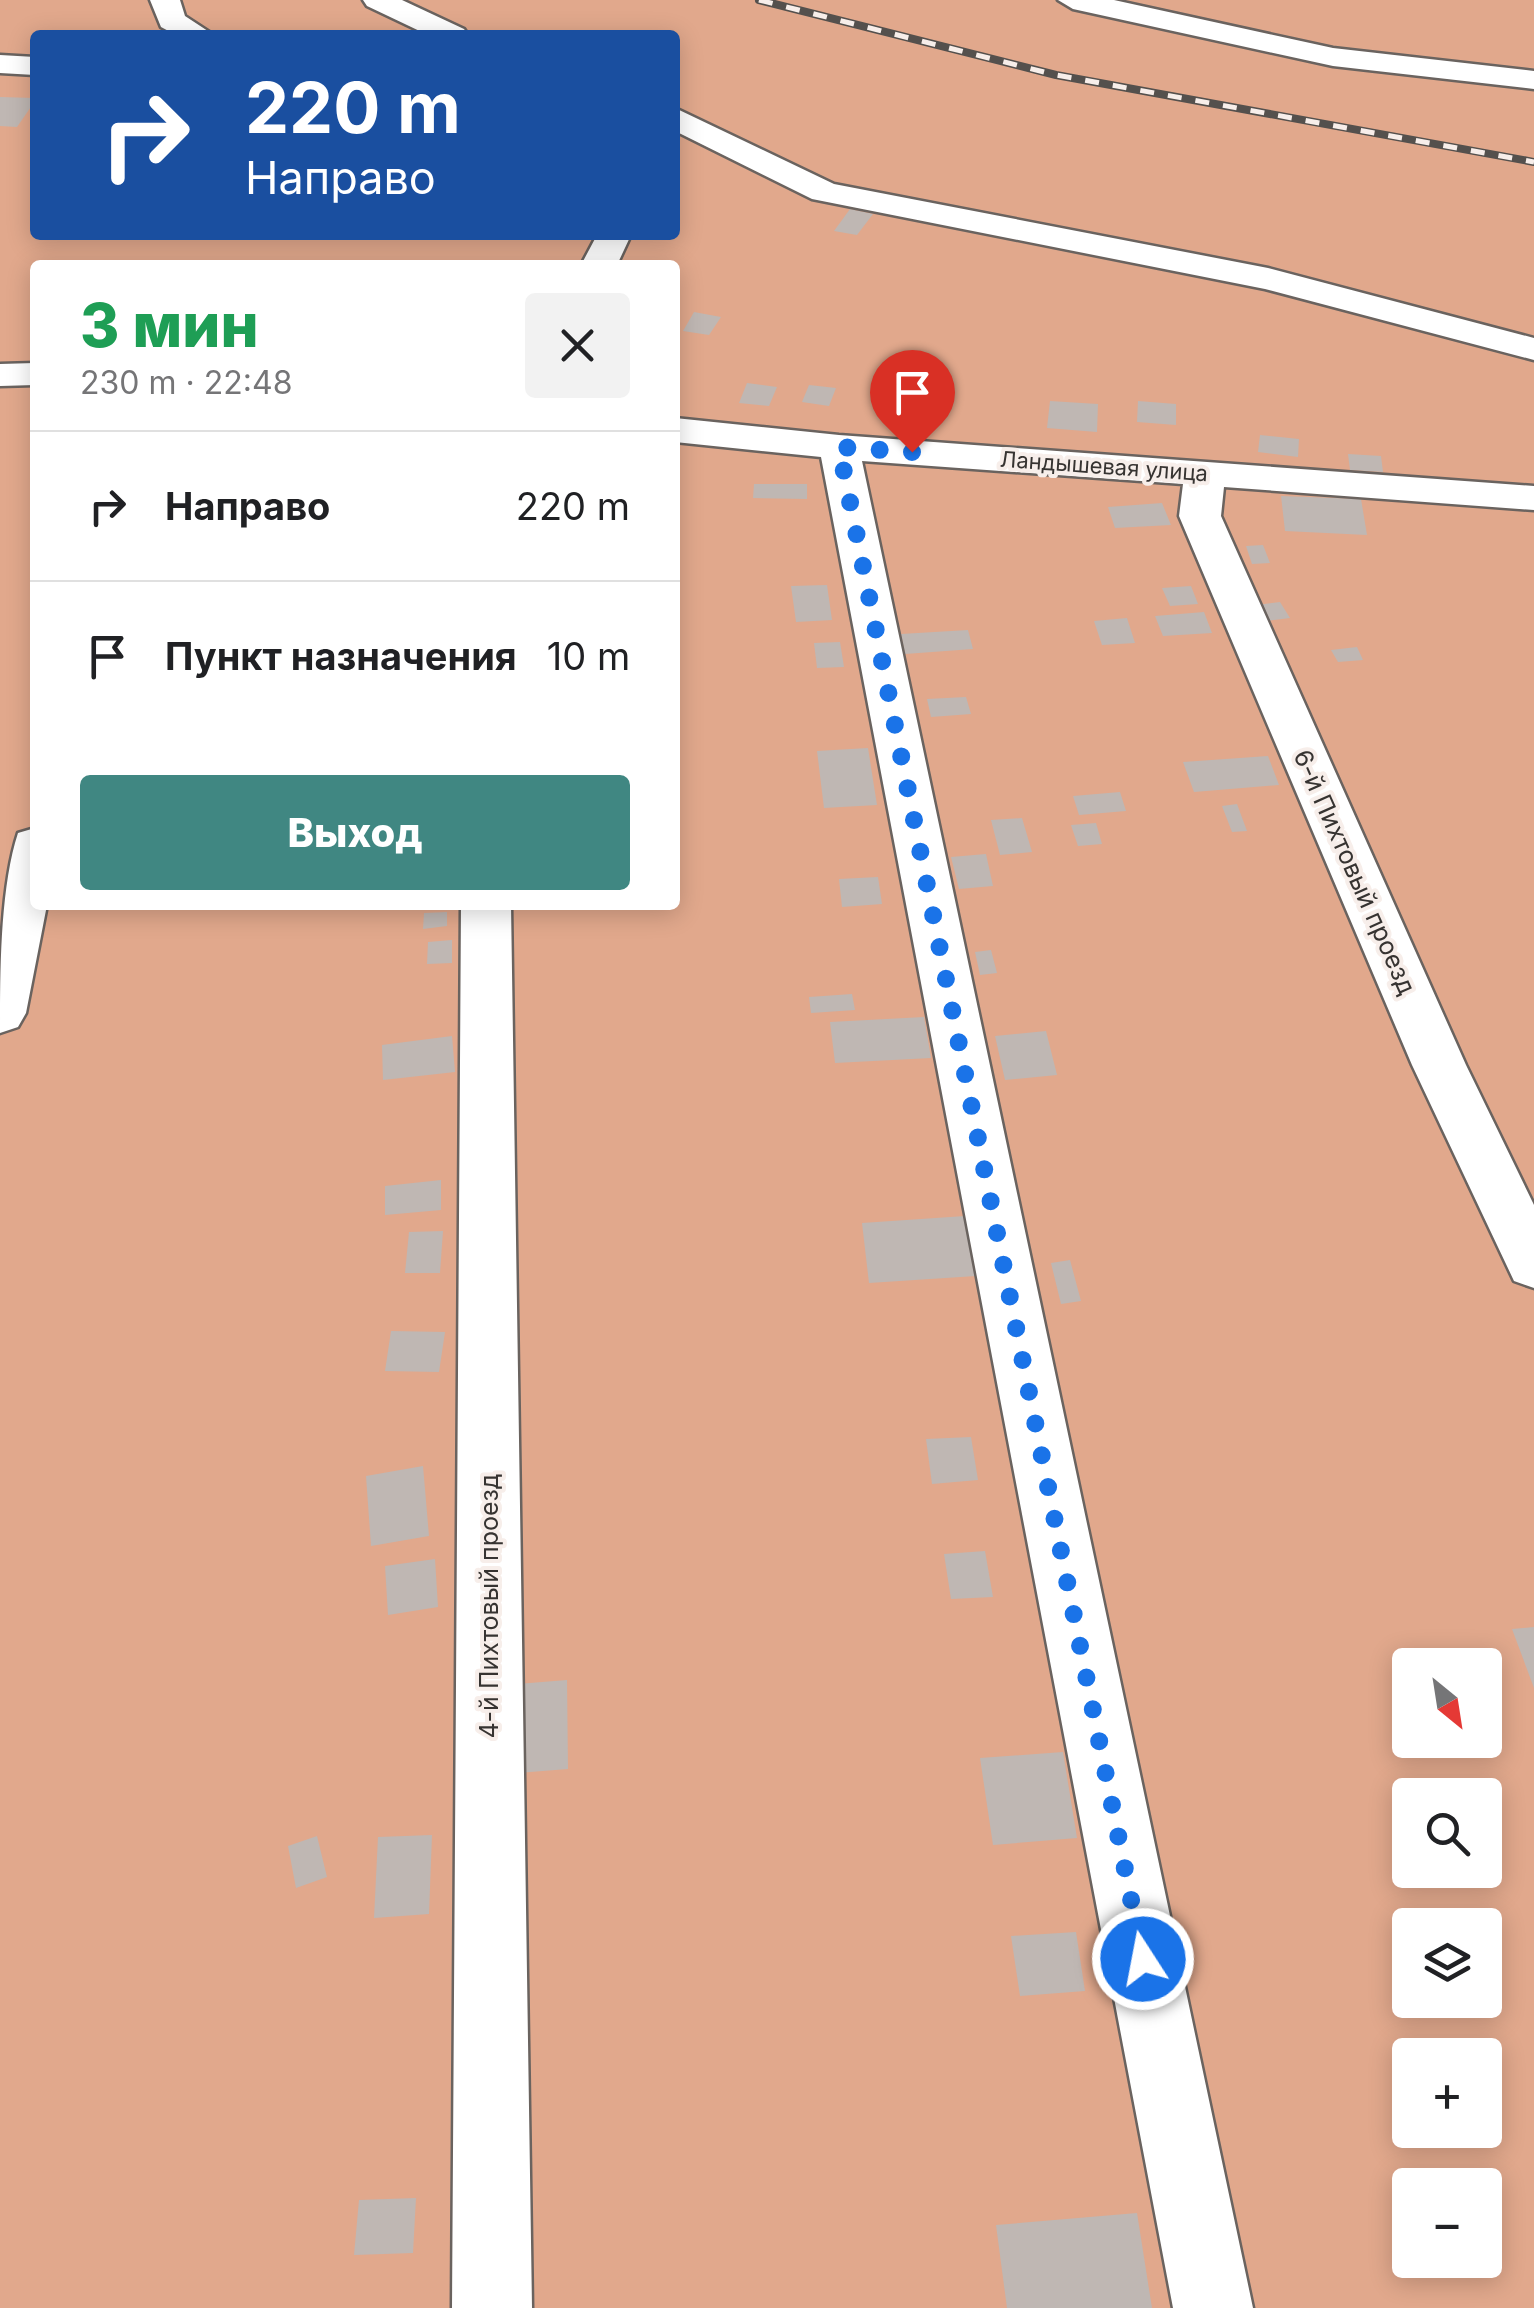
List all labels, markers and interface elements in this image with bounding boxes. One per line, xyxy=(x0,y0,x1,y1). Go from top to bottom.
text: 220 m xyxy=(245,65,461,150)
icon: right xyxy=(80,70,210,200)
text: Направо xyxy=(245,150,436,205)
text: 3 мин xyxy=(80,289,259,361)
button: close xyxy=(525,293,630,398)
pin xyxy=(870,350,955,453)
text: 230 m · 22:48 xyxy=(80,363,292,402)
icon: arrive xyxy=(885,365,940,420)
street label: Ландышевая улица xyxy=(999,446,1209,486)
icon: right xyxy=(80,479,135,534)
text: Направо xyxy=(165,483,330,529)
text: 220 m xyxy=(516,483,630,529)
icon: arrive xyxy=(80,629,135,684)
text: Пункт назначения xyxy=(165,633,517,679)
text: 10 m xyxy=(547,633,630,679)
street label: 6-й Пихтовый проезд xyxy=(1288,745,1422,999)
button: Выход xyxy=(80,775,630,890)
street label: 4-й Пихтовый проезд xyxy=(474,1473,504,1739)
north arrow xyxy=(1392,1648,1502,1758)
map controls xyxy=(1392,1648,1502,2278)
button: search xyxy=(1392,1778,1502,1888)
position arrow xyxy=(1091,1907,1195,2011)
button: layers xyxy=(1392,1908,1502,2018)
button: + xyxy=(1392,2038,1502,2148)
button: − xyxy=(1392,2168,1502,2278)

